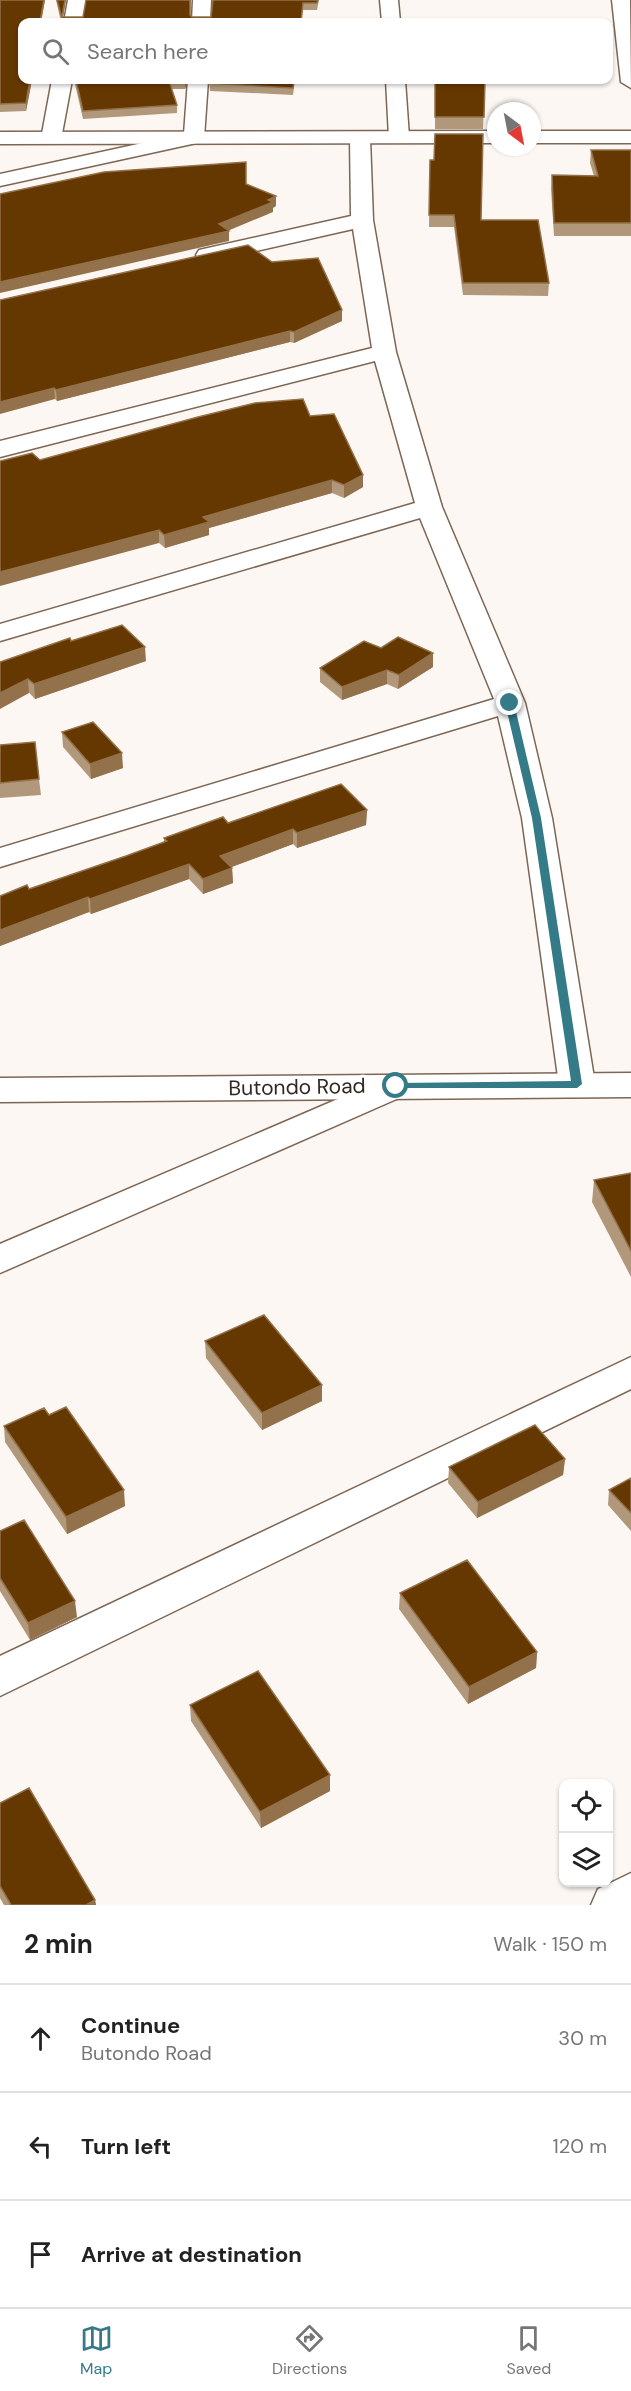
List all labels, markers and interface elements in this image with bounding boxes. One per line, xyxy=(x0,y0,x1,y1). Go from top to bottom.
search box xyxy=(18,18,613,84)
icon: search xyxy=(39,35,72,68)
text: Search here xyxy=(87,37,208,66)
north arrow xyxy=(487,102,541,156)
route end xyxy=(496,689,522,715)
street label: Butondo Road xyxy=(228,1072,366,1102)
route start xyxy=(382,1072,408,1098)
map controls xyxy=(559,1779,613,1887)
button: locate xyxy=(559,1779,613,1833)
button: layers xyxy=(559,1833,613,1887)
text: 2 min xyxy=(24,1927,93,1961)
text: Walk · 150 m xyxy=(493,1931,607,1957)
text: Continue xyxy=(81,2011,180,2040)
icon: ahead xyxy=(24,2022,57,2055)
text: 30 m xyxy=(558,2025,607,2051)
text: Butondo Road xyxy=(81,2040,212,2066)
icon: left xyxy=(24,2130,57,2163)
text: Turn left xyxy=(81,2132,171,2161)
text: 120 m xyxy=(553,2133,607,2159)
icon: arrive xyxy=(24,2238,57,2271)
text: Arrive at destination xyxy=(81,2240,302,2269)
tab: Map xyxy=(80,2322,113,2379)
tab: Directions xyxy=(272,2322,347,2379)
tab: Saved xyxy=(507,2322,551,2379)

